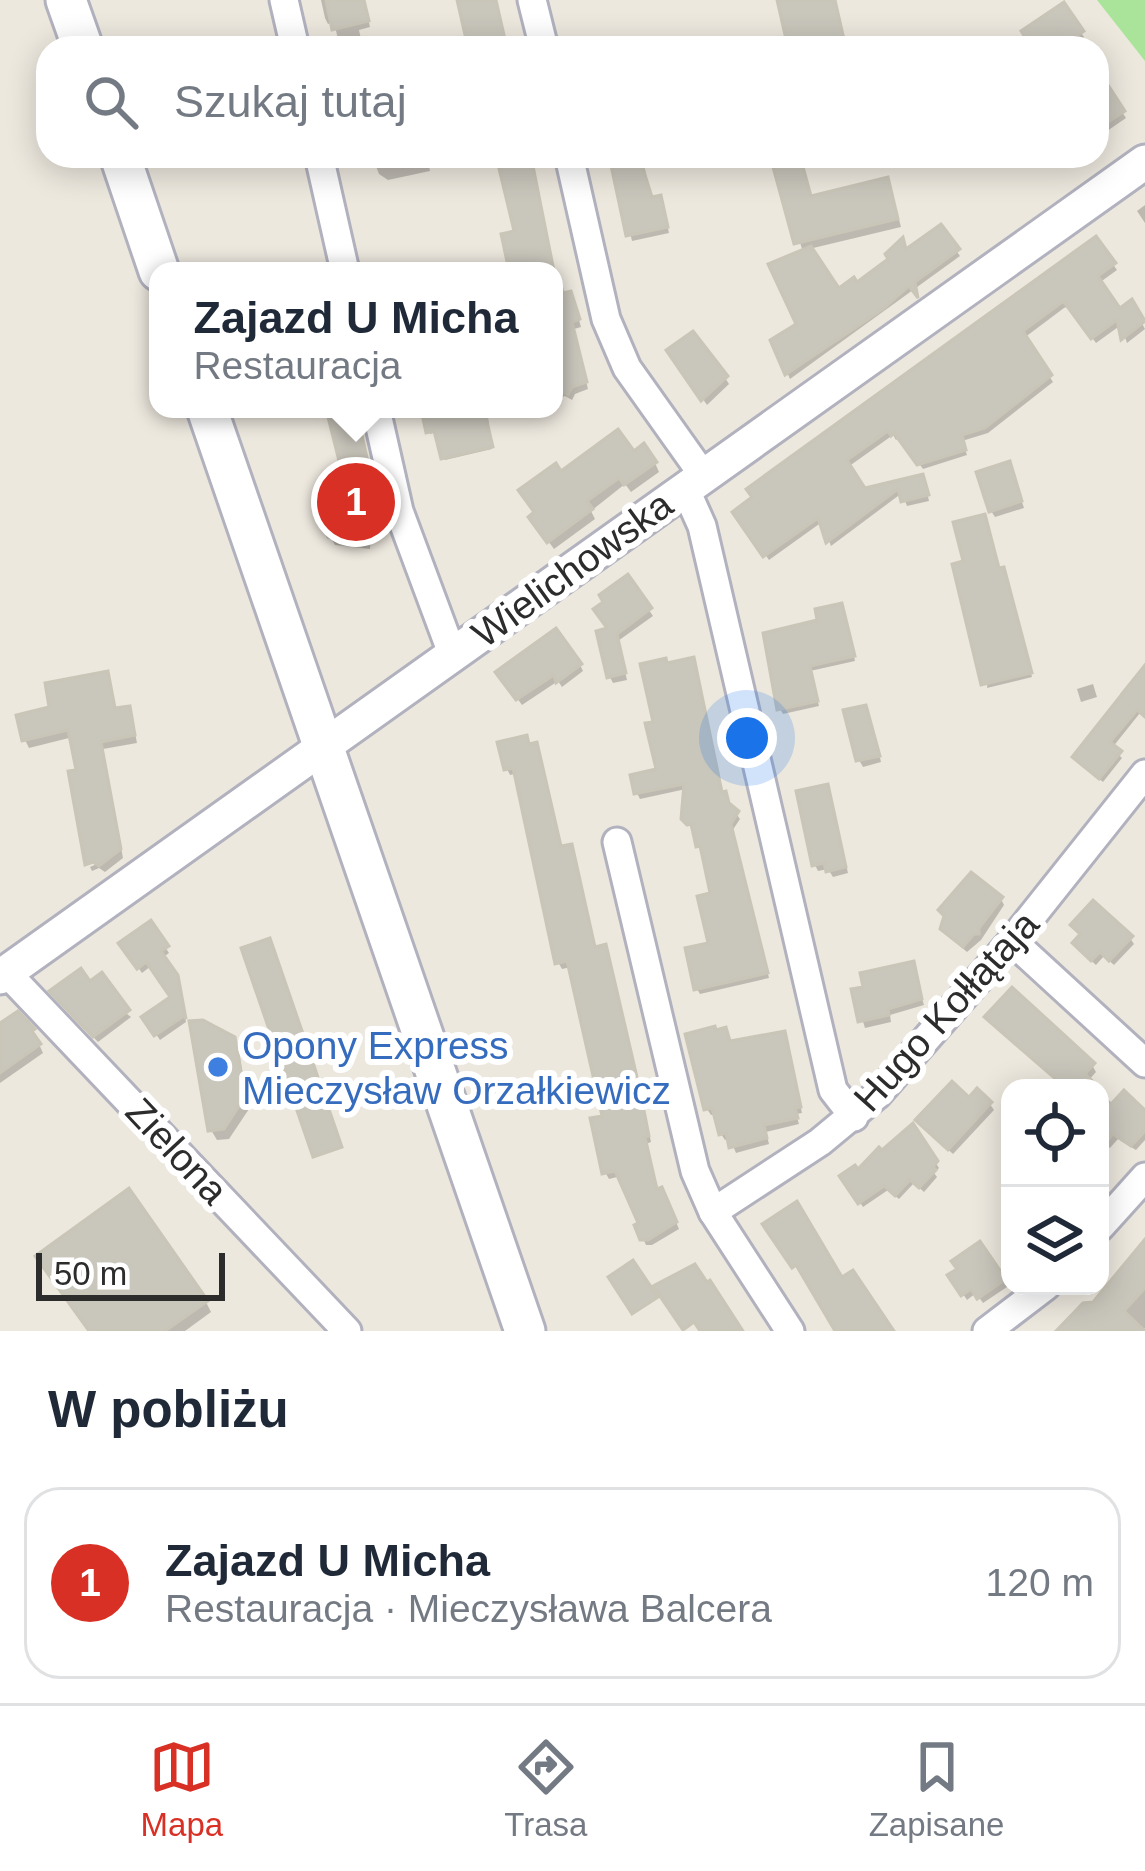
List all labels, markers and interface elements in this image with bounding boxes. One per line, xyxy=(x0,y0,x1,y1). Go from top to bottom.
search box xyxy=(36,36,1109,168)
icon: search xyxy=(78,69,144,135)
text: Szukaj tutaj xyxy=(174,76,407,127)
popup xyxy=(149,262,563,418)
text: Zajazd U Micha xyxy=(193,292,519,343)
text: Restauracja xyxy=(193,344,402,387)
pin: 1 xyxy=(317,457,395,547)
street label: Wielichowska xyxy=(464,482,680,656)
your location xyxy=(717,708,777,768)
street label: Hugo Kołłątaja xyxy=(845,902,1047,1120)
place label: Opony Express Mieczysław Orzałkiewicz xyxy=(242,1024,671,1112)
marker: Opony Express Mieczysław Orzałkiewicz xyxy=(205,1054,231,1080)
map controls xyxy=(1001,1079,1109,1295)
button: locate xyxy=(1001,1079,1109,1187)
street label: Zielona xyxy=(118,1090,237,1213)
button: layers xyxy=(1001,1187,1109,1295)
scale bar xyxy=(36,1247,225,1300)
text: 50 m xyxy=(54,1255,127,1292)
text: W pobliżu xyxy=(48,1381,289,1438)
text: Zajazd U Micha xyxy=(165,1535,490,1586)
text: 1 xyxy=(79,1561,101,1604)
text: 120 m xyxy=(986,1561,1094,1604)
text: Restauracja · Mieczysława Balcera xyxy=(165,1587,772,1630)
tab: Mapa xyxy=(141,1734,223,1844)
tab: Trasa xyxy=(504,1734,587,1844)
tab: Zapisane xyxy=(869,1734,1004,1844)

